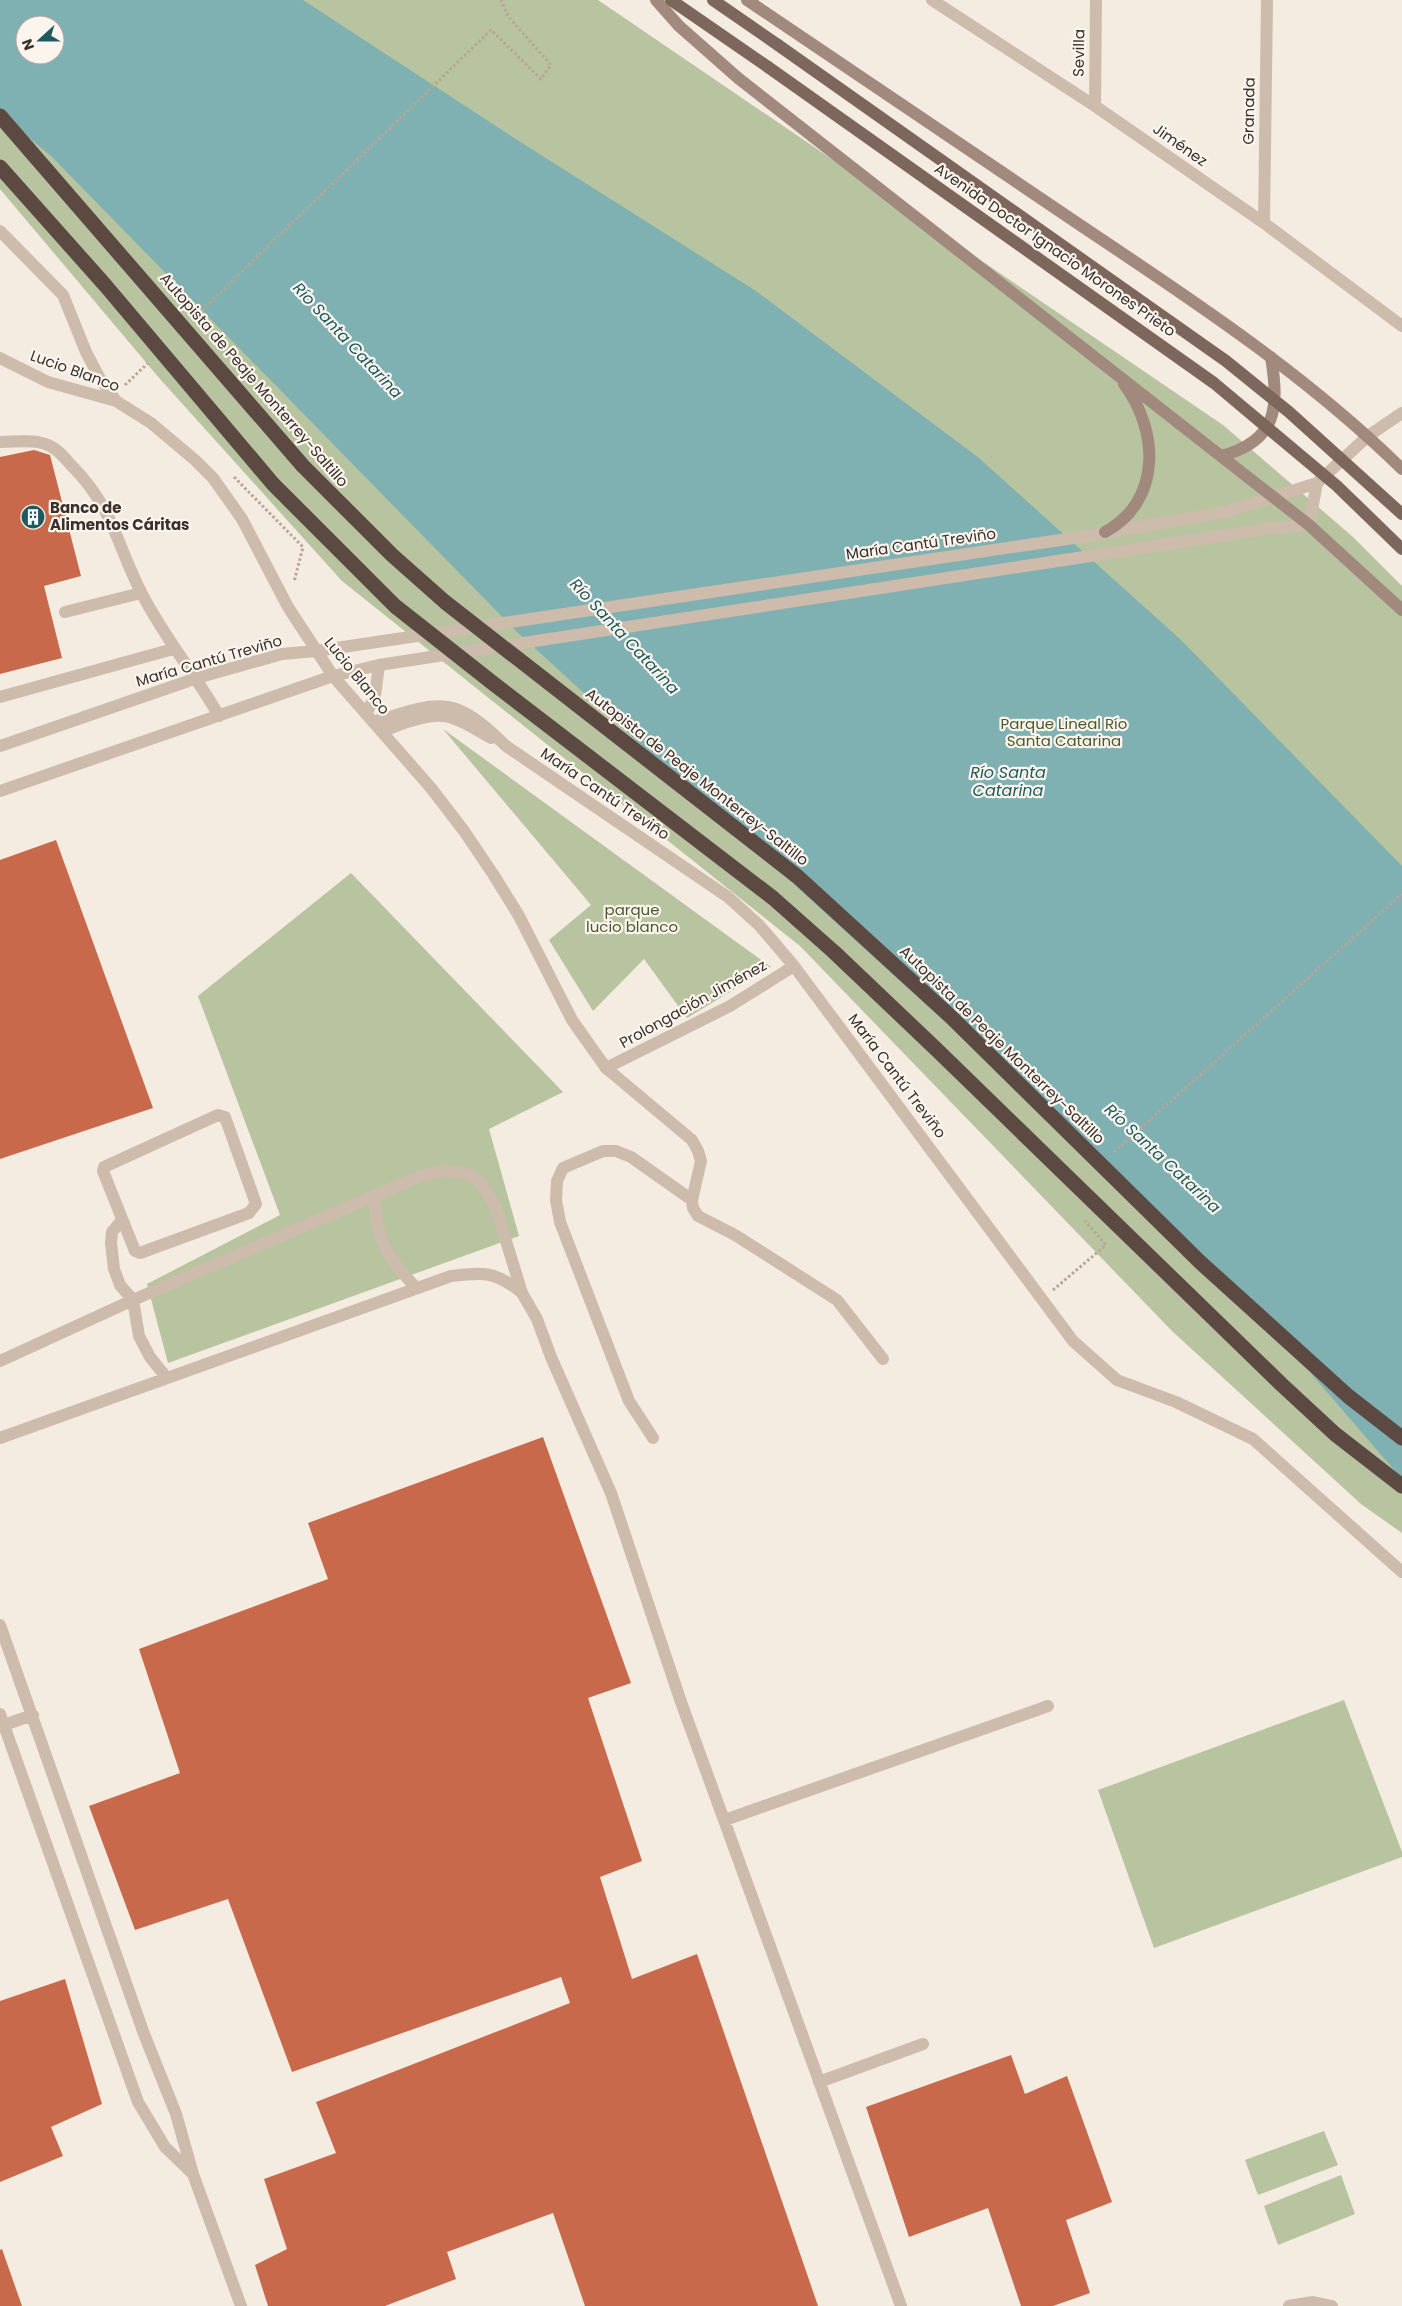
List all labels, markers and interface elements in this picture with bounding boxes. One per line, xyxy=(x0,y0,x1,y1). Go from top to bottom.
north arrow xyxy=(15,15,65,65)
street label: Sevilla xyxy=(1068,29,1089,77)
text: N xyxy=(17,36,39,53)
street label: Granada xyxy=(1237,77,1260,145)
street label: Jiménez xyxy=(1149,118,1212,171)
street label: Avenida Doctor Ignacio Morones Prieto xyxy=(930,158,1180,341)
street label: Autopista de Peaje Monterrey-Saltillo xyxy=(155,268,353,491)
water label: Río Santa Catarina xyxy=(288,277,408,404)
street label: Lucio Blanco xyxy=(28,345,123,396)
place label: Banco de Alimentos Cáritas xyxy=(50,497,189,535)
building icon: Banco de Alimentos Cáritas xyxy=(20,504,46,530)
street label: María Cantú Treviño xyxy=(845,523,997,564)
water label: Río Santa Catarina xyxy=(565,573,685,700)
street label: María Cantú Treviño xyxy=(133,630,284,691)
street label: Lucio Blanco xyxy=(320,633,395,719)
street label: Autopista de Peaje Monterrey-Saltillo xyxy=(582,683,813,870)
park label: Parque Lineal Río Santa Catarina xyxy=(1001,713,1127,751)
street label: María Cantú Treviño xyxy=(537,743,674,845)
water label: Río Santa Catarina xyxy=(970,761,1046,802)
park label: parque lucio blanco xyxy=(586,899,678,937)
street label: Autopista de Peaje Monterrey-Saltillo xyxy=(895,941,1109,1149)
street label: Prolongación Jiménez xyxy=(615,954,770,1053)
street label: María Cantú Treviño xyxy=(844,1009,951,1142)
water label: Río Santa Catarina xyxy=(1100,1098,1226,1218)

